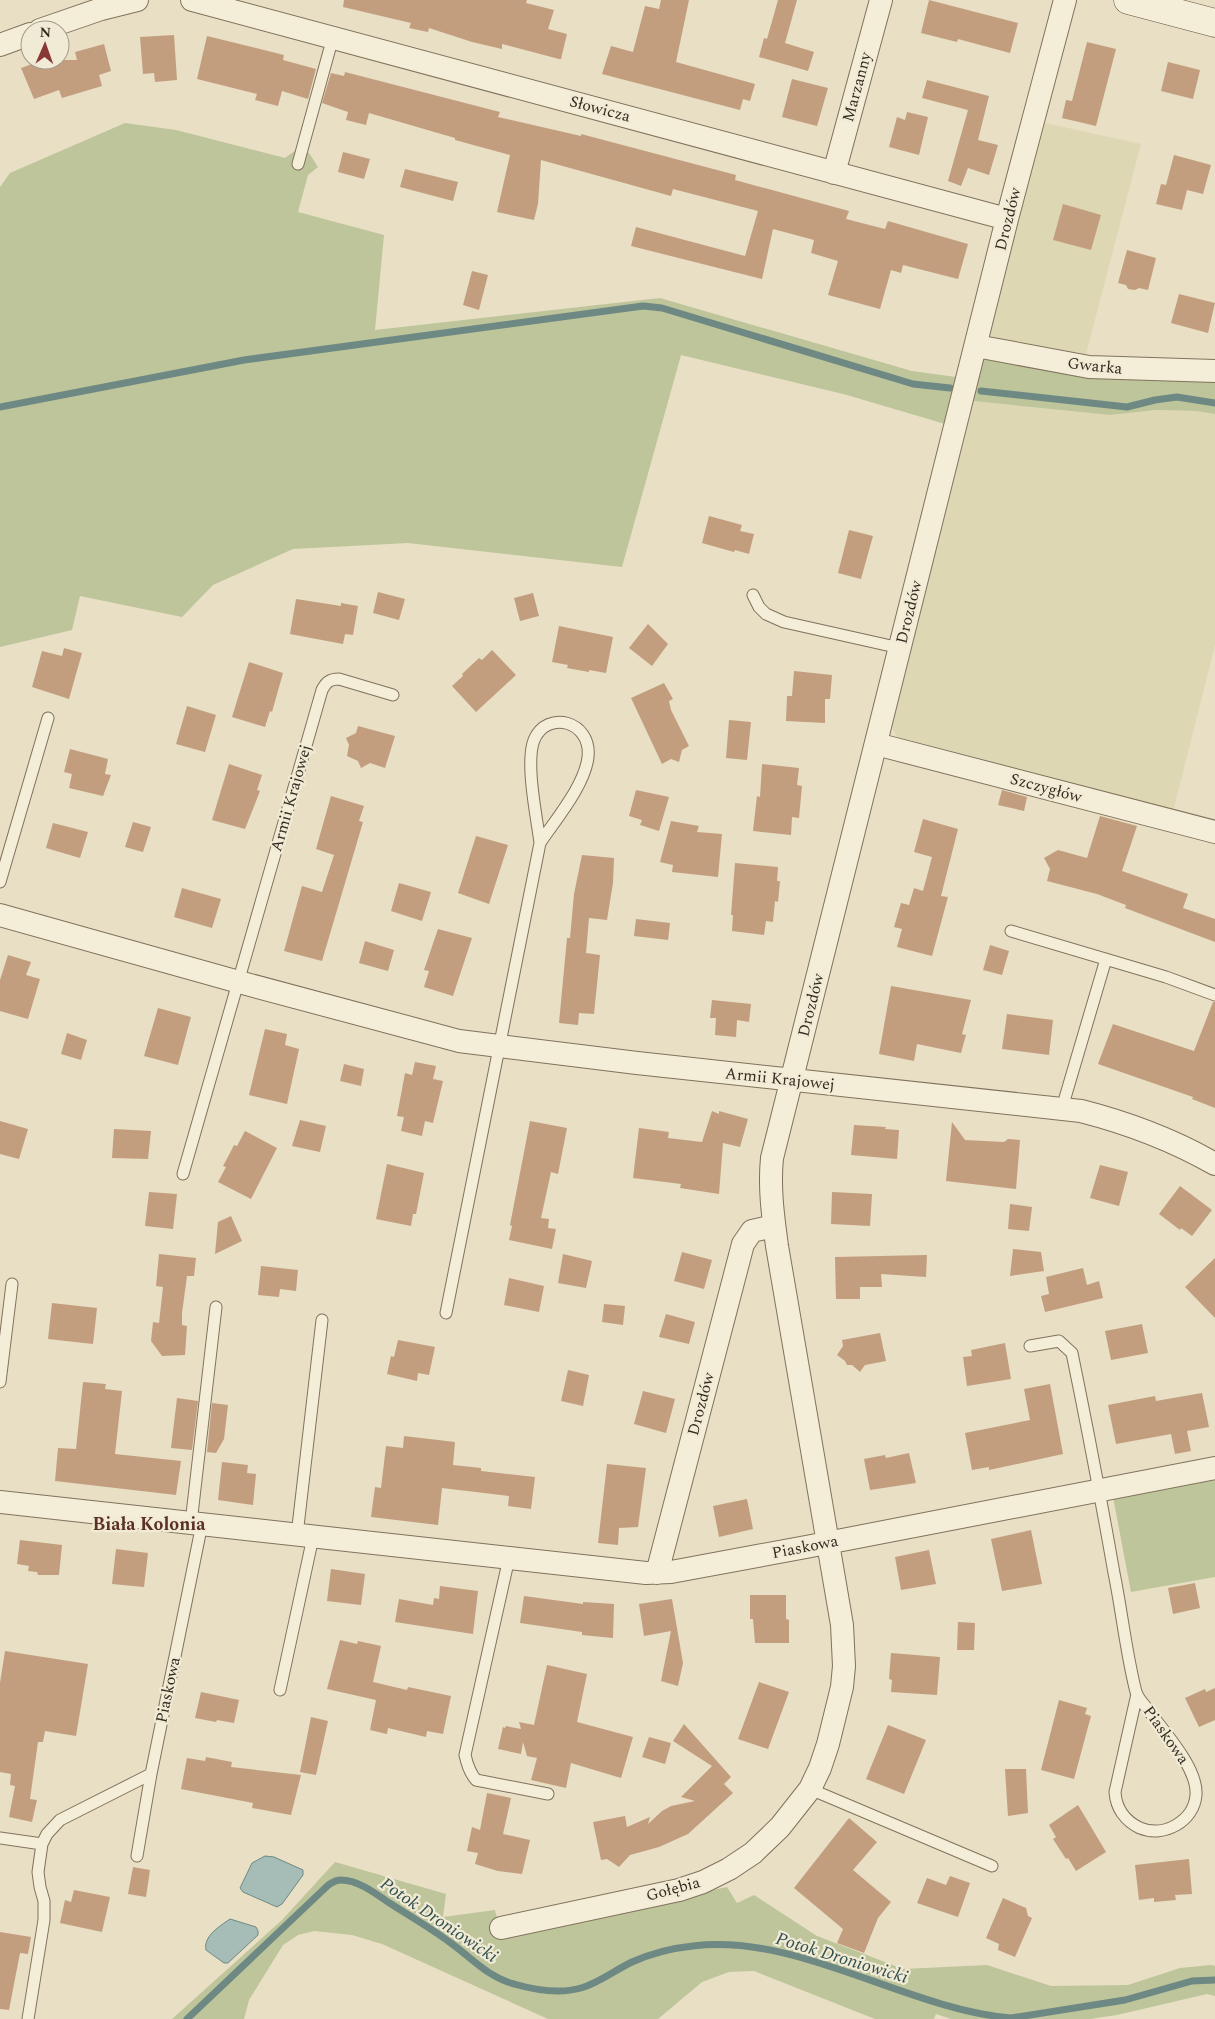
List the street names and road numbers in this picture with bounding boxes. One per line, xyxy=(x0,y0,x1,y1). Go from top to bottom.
street label: Marzanny xyxy=(836,48,878,124)
street label: Słowicza xyxy=(567,89,633,129)
street label: Drozdów xyxy=(989,184,1028,253)
street label: Gwarka xyxy=(1066,351,1124,381)
street label: Drozdów xyxy=(890,577,929,646)
street label: Armii Krajowej xyxy=(264,742,318,854)
street label: Szczygłów xyxy=(1008,767,1085,809)
street label: Drozdów xyxy=(792,970,831,1039)
street label: Armii Krajowej xyxy=(724,1061,836,1097)
street label: Drozdów xyxy=(681,1369,721,1438)
street label: Piaskowa xyxy=(770,1529,840,1565)
street label: Piaskowa xyxy=(149,1655,187,1725)
street label: Piaskowa xyxy=(1137,1701,1195,1769)
street label: Gołębia xyxy=(643,1870,703,1908)

